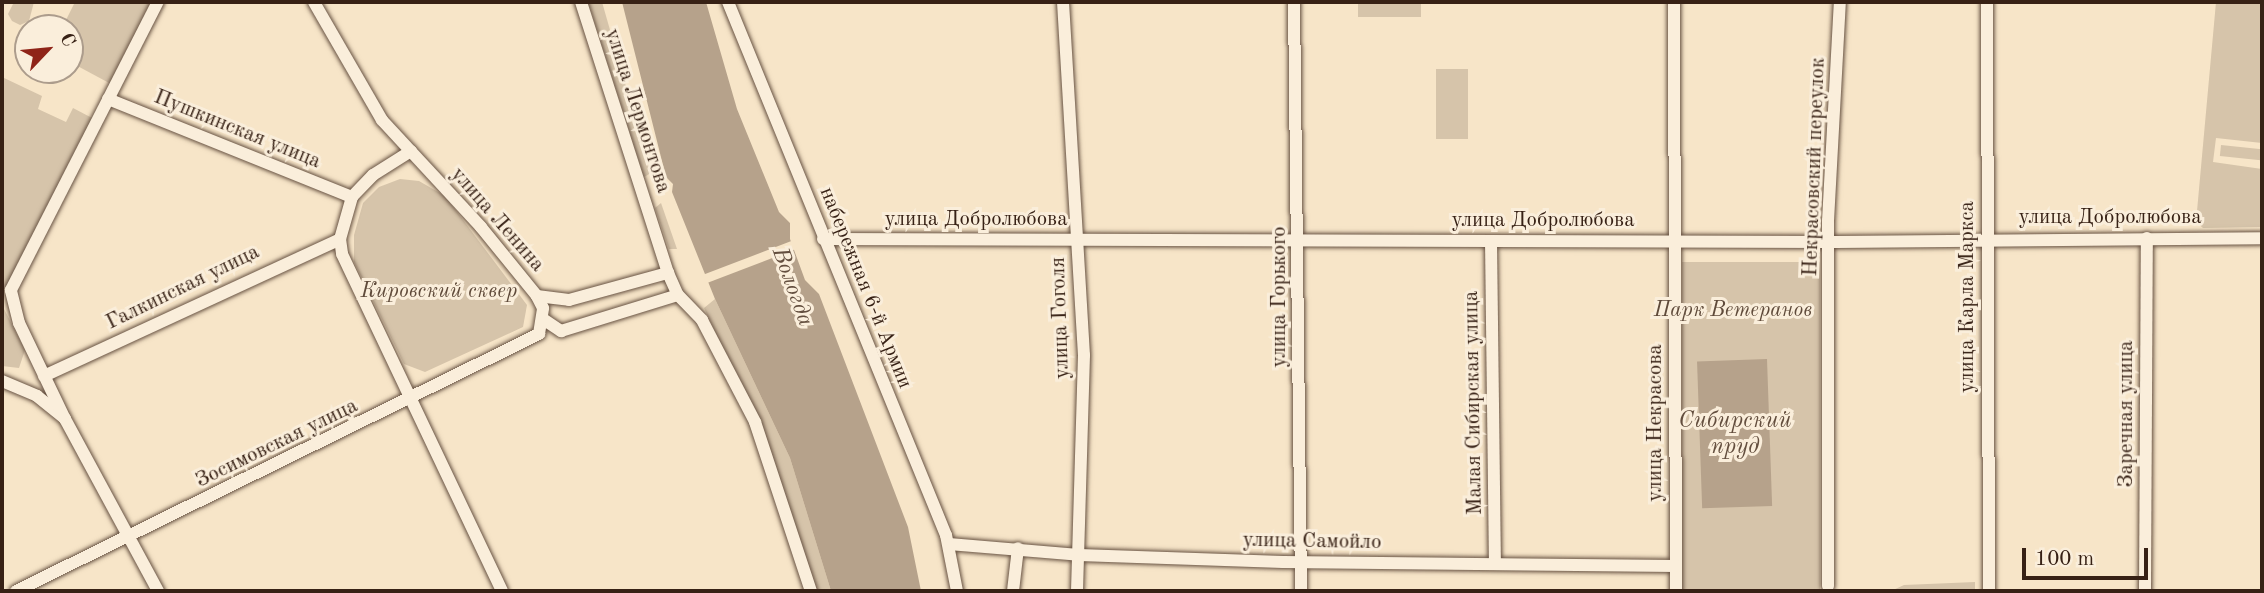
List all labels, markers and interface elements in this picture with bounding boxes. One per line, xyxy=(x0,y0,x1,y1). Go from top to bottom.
north arrow xyxy=(14,14,84,84)
street label: улица Лермонтова xyxy=(599,26,675,196)
text: С xyxy=(55,31,78,50)
street label: Некрасовский переулок xyxy=(1799,57,1831,277)
street label: Пушкинская улица xyxy=(150,85,324,175)
street label: улица Ленина xyxy=(445,163,549,277)
street label: набережная 6-й Армии xyxy=(813,184,917,392)
street label: улица Карла Маркса xyxy=(1955,201,1981,393)
street label: улица Добролюбова xyxy=(2018,205,2202,231)
street label: улица Добролюбова xyxy=(884,207,1068,233)
street label: улица Добролюбова xyxy=(1451,208,1635,234)
street label: улица Горького xyxy=(1267,226,1293,368)
street label: Галкинская улица xyxy=(102,240,264,336)
water label: Вологда xyxy=(765,244,819,330)
street label: улица Гоголя xyxy=(1046,257,1076,379)
park label: Кировский сквер xyxy=(361,279,517,305)
street label: Малая Сибирская улица xyxy=(1459,291,1489,515)
park label: Парк Ветеранов xyxy=(1654,298,1812,324)
street label: Заречная улица xyxy=(2114,341,2140,487)
street label: улица Некрасова xyxy=(1643,344,1669,502)
street label: Зосимовская улица xyxy=(192,394,362,494)
water label: Сибирский пруд xyxy=(1678,407,1792,461)
street label: улица Самойло xyxy=(1242,528,1382,556)
scale bar xyxy=(2026,534,2152,578)
text: 100 m xyxy=(2035,549,2094,570)

